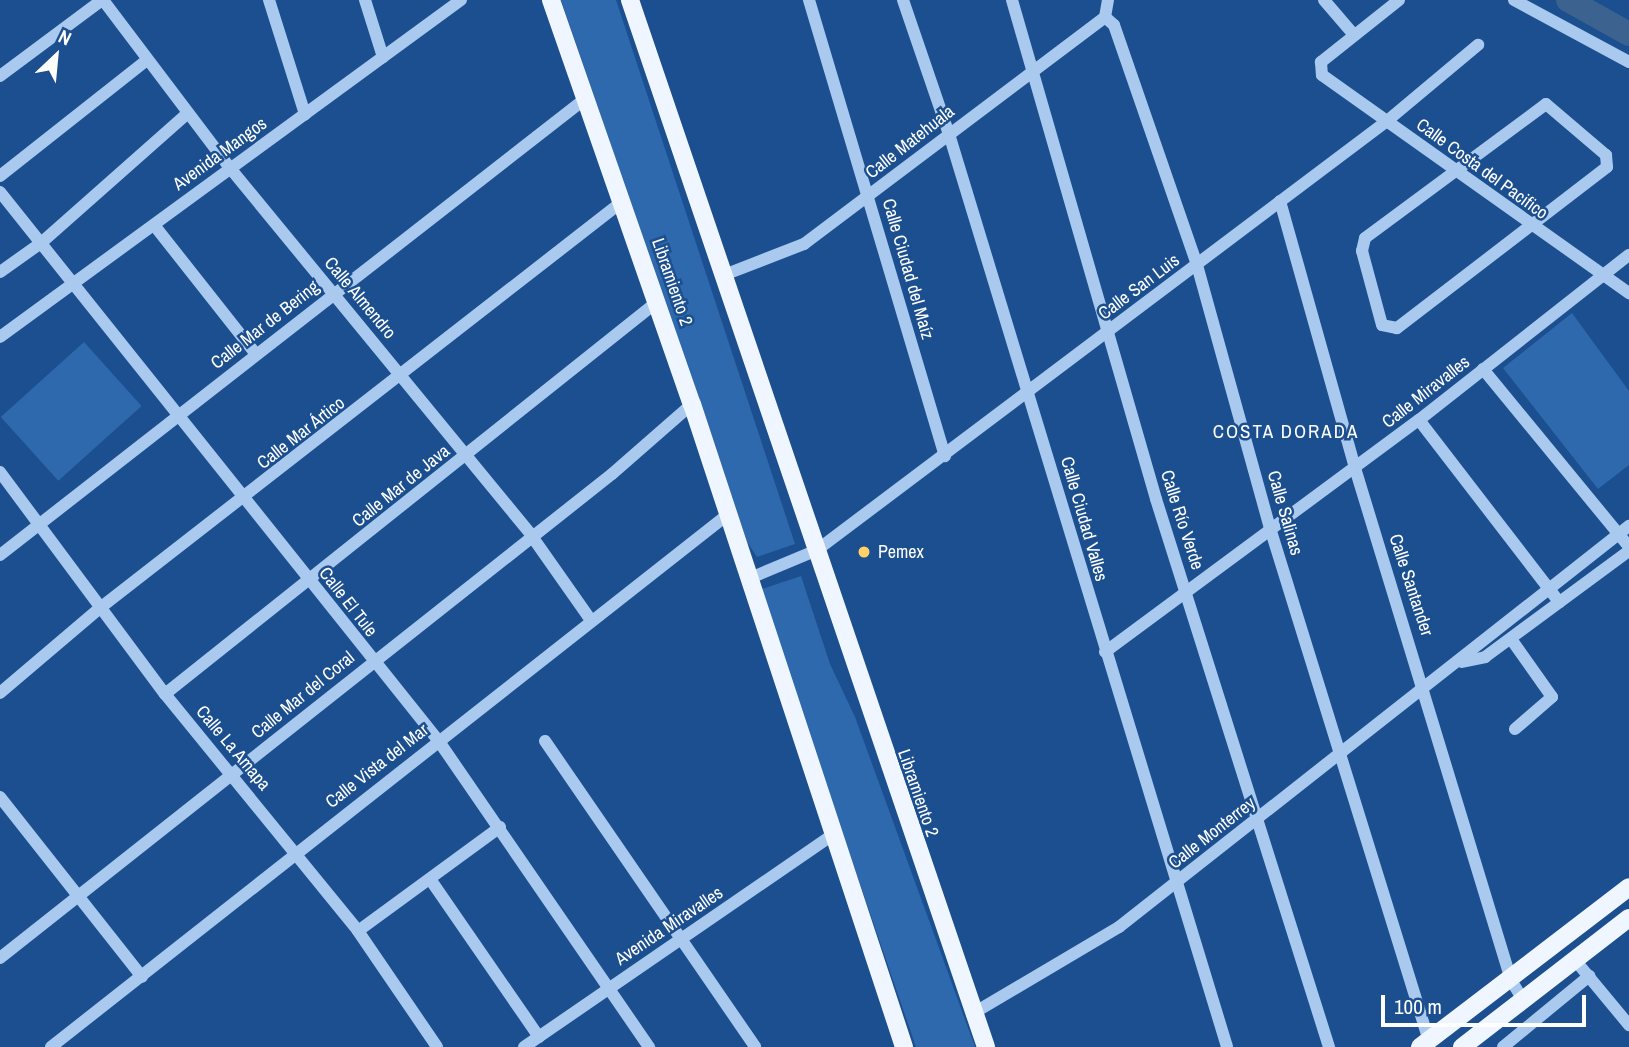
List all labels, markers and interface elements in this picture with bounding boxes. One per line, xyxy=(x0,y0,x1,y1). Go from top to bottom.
north arrow xyxy=(21,21,91,91)
text: N xyxy=(54,23,76,51)
street label: Calle Matehuala xyxy=(861,101,959,183)
street label: Avenida Mangos xyxy=(169,113,271,195)
street label: Calle Costa del Pacifico xyxy=(1412,114,1552,224)
street label: Calle Ciudad del Maíz xyxy=(878,196,938,342)
street label: Libramiento 2 xyxy=(647,235,697,329)
street label: Calle San Luis xyxy=(1094,249,1184,325)
street label: Calle Almendro xyxy=(319,252,401,344)
street label: Calle Mar de Bering xyxy=(207,276,323,374)
street label: Calle Miravalles xyxy=(1378,351,1474,433)
street label: Calle Mar Ártico xyxy=(253,392,349,474)
district label: COSTA DORADA xyxy=(1214,421,1358,443)
street label: Calle Mar de Java xyxy=(348,440,454,532)
street label: Calle Ciudad Valles xyxy=(1056,454,1112,584)
street label: Calle Río Verde xyxy=(1156,468,1208,572)
street label: Calle Salinas xyxy=(1263,468,1307,558)
street label: Calle Santander xyxy=(1384,531,1438,639)
place label: Pemex xyxy=(878,541,924,563)
marker: Pemex xyxy=(856,544,872,560)
street label: Calle El Tule xyxy=(314,563,382,641)
street label: Calle Mar del Coral xyxy=(247,647,359,743)
street label: Calle La Amapa xyxy=(191,701,275,795)
street label: Calle Vista del Mar xyxy=(321,719,433,813)
street label: Libramiento 2 xyxy=(893,746,943,840)
street label: Calle Monterrey xyxy=(1164,792,1260,874)
street label: Avenida Miravalles xyxy=(611,882,727,970)
scale bar xyxy=(1384,981,1589,1025)
text: 100 m xyxy=(1394,992,1442,1021)

